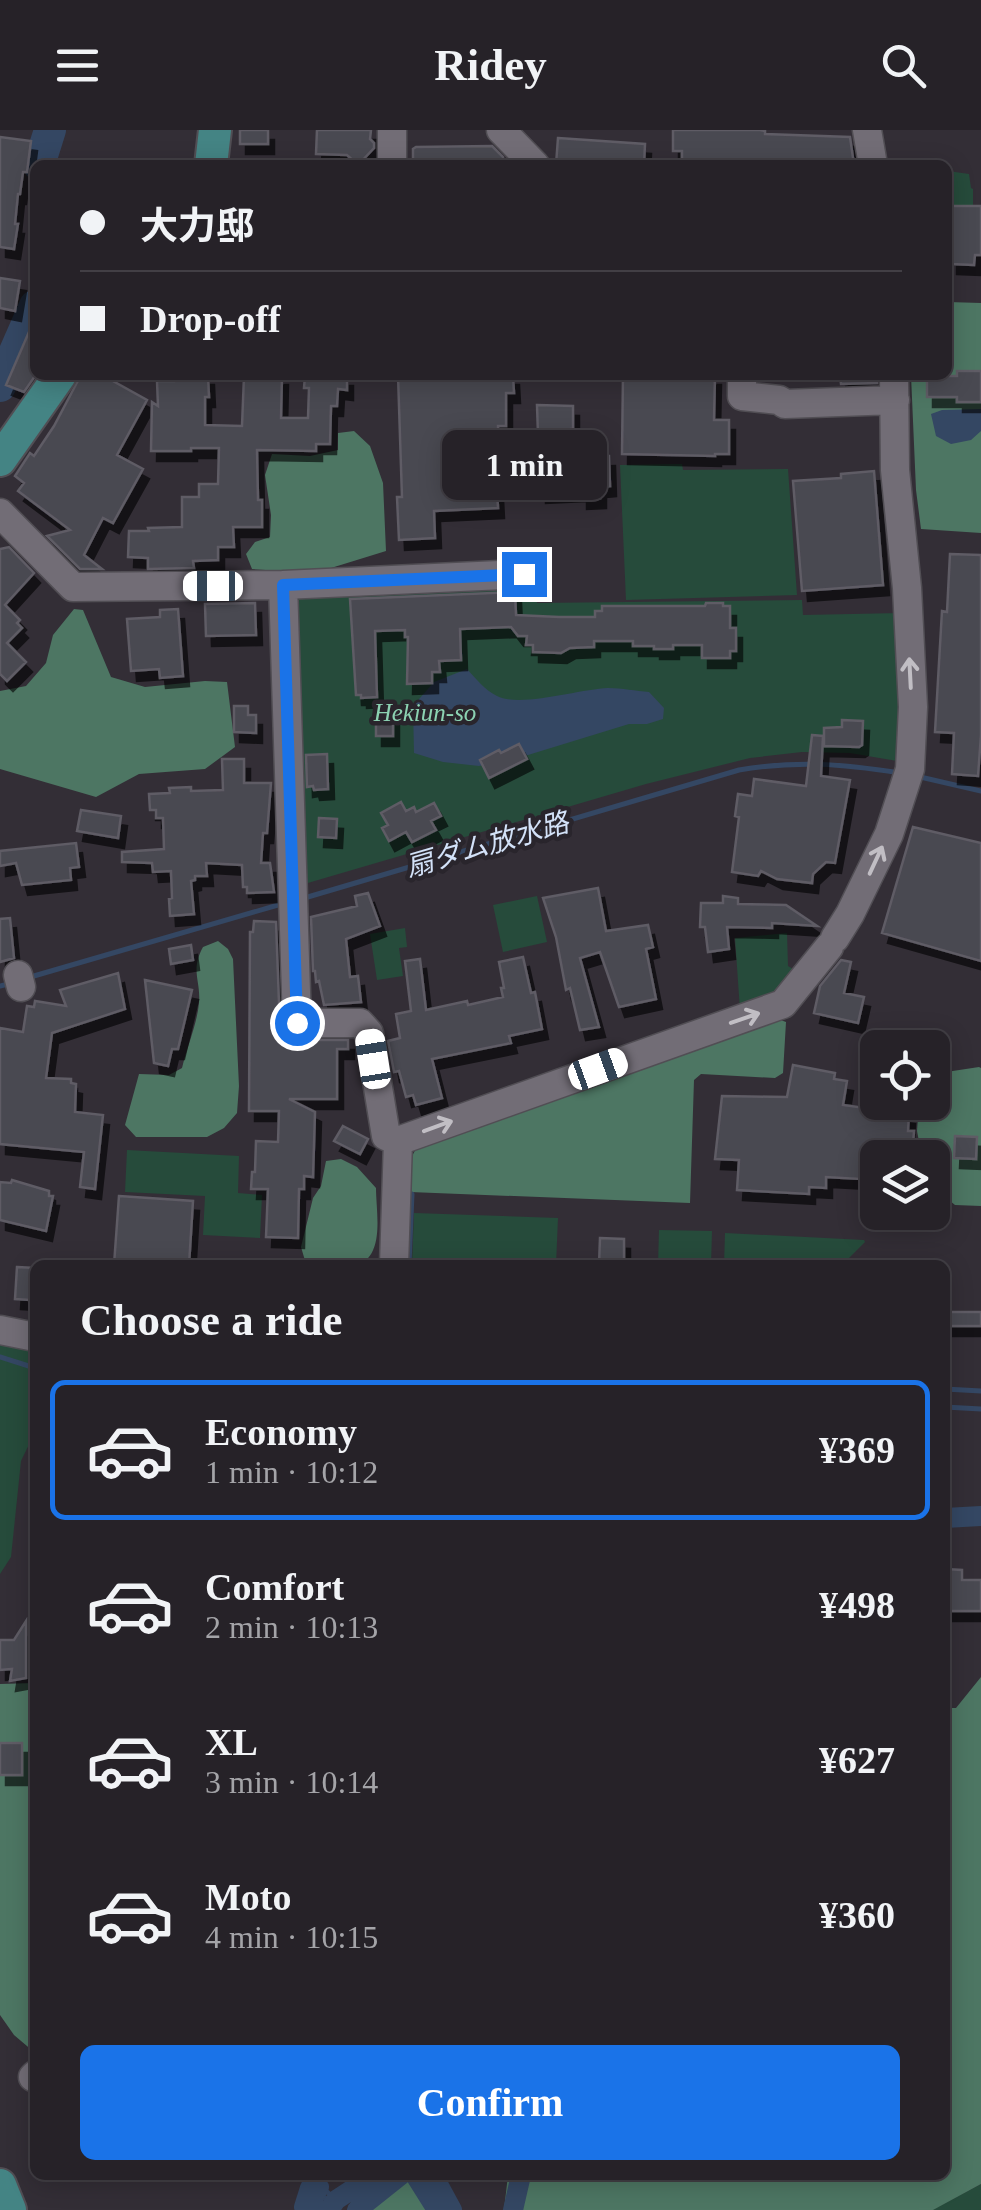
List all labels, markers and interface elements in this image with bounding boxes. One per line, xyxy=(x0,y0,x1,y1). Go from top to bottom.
icon: menu xyxy=(50,38,105,93)
icon: search xyxy=(876,38,931,93)
text: Ridey xyxy=(434,40,547,90)
text: 大力邸 xyxy=(140,205,254,247)
text: Drop-off xyxy=(140,298,281,340)
callout: 1 min xyxy=(442,429,606,499)
text: 1 min xyxy=(486,447,563,483)
route end xyxy=(502,552,547,597)
car xyxy=(183,571,243,601)
one-way arrow xyxy=(901,658,920,690)
park label: Hekiun-so xyxy=(373,699,476,726)
water label: 扇ダム放水路 xyxy=(402,806,574,883)
one-way arrow xyxy=(868,846,887,876)
route start xyxy=(275,1001,320,1046)
one-way arrow xyxy=(728,1007,760,1025)
car xyxy=(353,1027,393,1091)
map controls xyxy=(860,1030,950,1230)
button: locate xyxy=(860,1030,950,1120)
car xyxy=(565,1045,631,1093)
one-way arrow xyxy=(422,1116,453,1134)
button: layers xyxy=(860,1140,950,1230)
text: Choose a ride xyxy=(80,1295,343,1345)
icon: car xyxy=(85,1405,175,1495)
text: Economy xyxy=(205,1411,357,1453)
text: ¥369 xyxy=(819,1429,895,1471)
text: 1 min · 10:12 xyxy=(205,1454,378,1490)
icon: car xyxy=(85,1560,175,1650)
text: Comfort xyxy=(205,1566,344,1608)
text: ¥498 xyxy=(819,1584,895,1626)
text: 2 min · 10:13 xyxy=(205,1609,378,1645)
icon: car xyxy=(85,1715,175,1805)
text: XL xyxy=(205,1721,258,1763)
text: ¥627 xyxy=(819,1739,895,1781)
text: 3 min · 10:14 xyxy=(205,1764,378,1800)
icon: car xyxy=(85,1870,175,1960)
text: Moto xyxy=(205,1876,292,1918)
text: ¥360 xyxy=(819,1894,895,1936)
text: 4 min · 10:15 xyxy=(205,1919,378,1955)
button: Confirm xyxy=(80,2045,900,2160)

